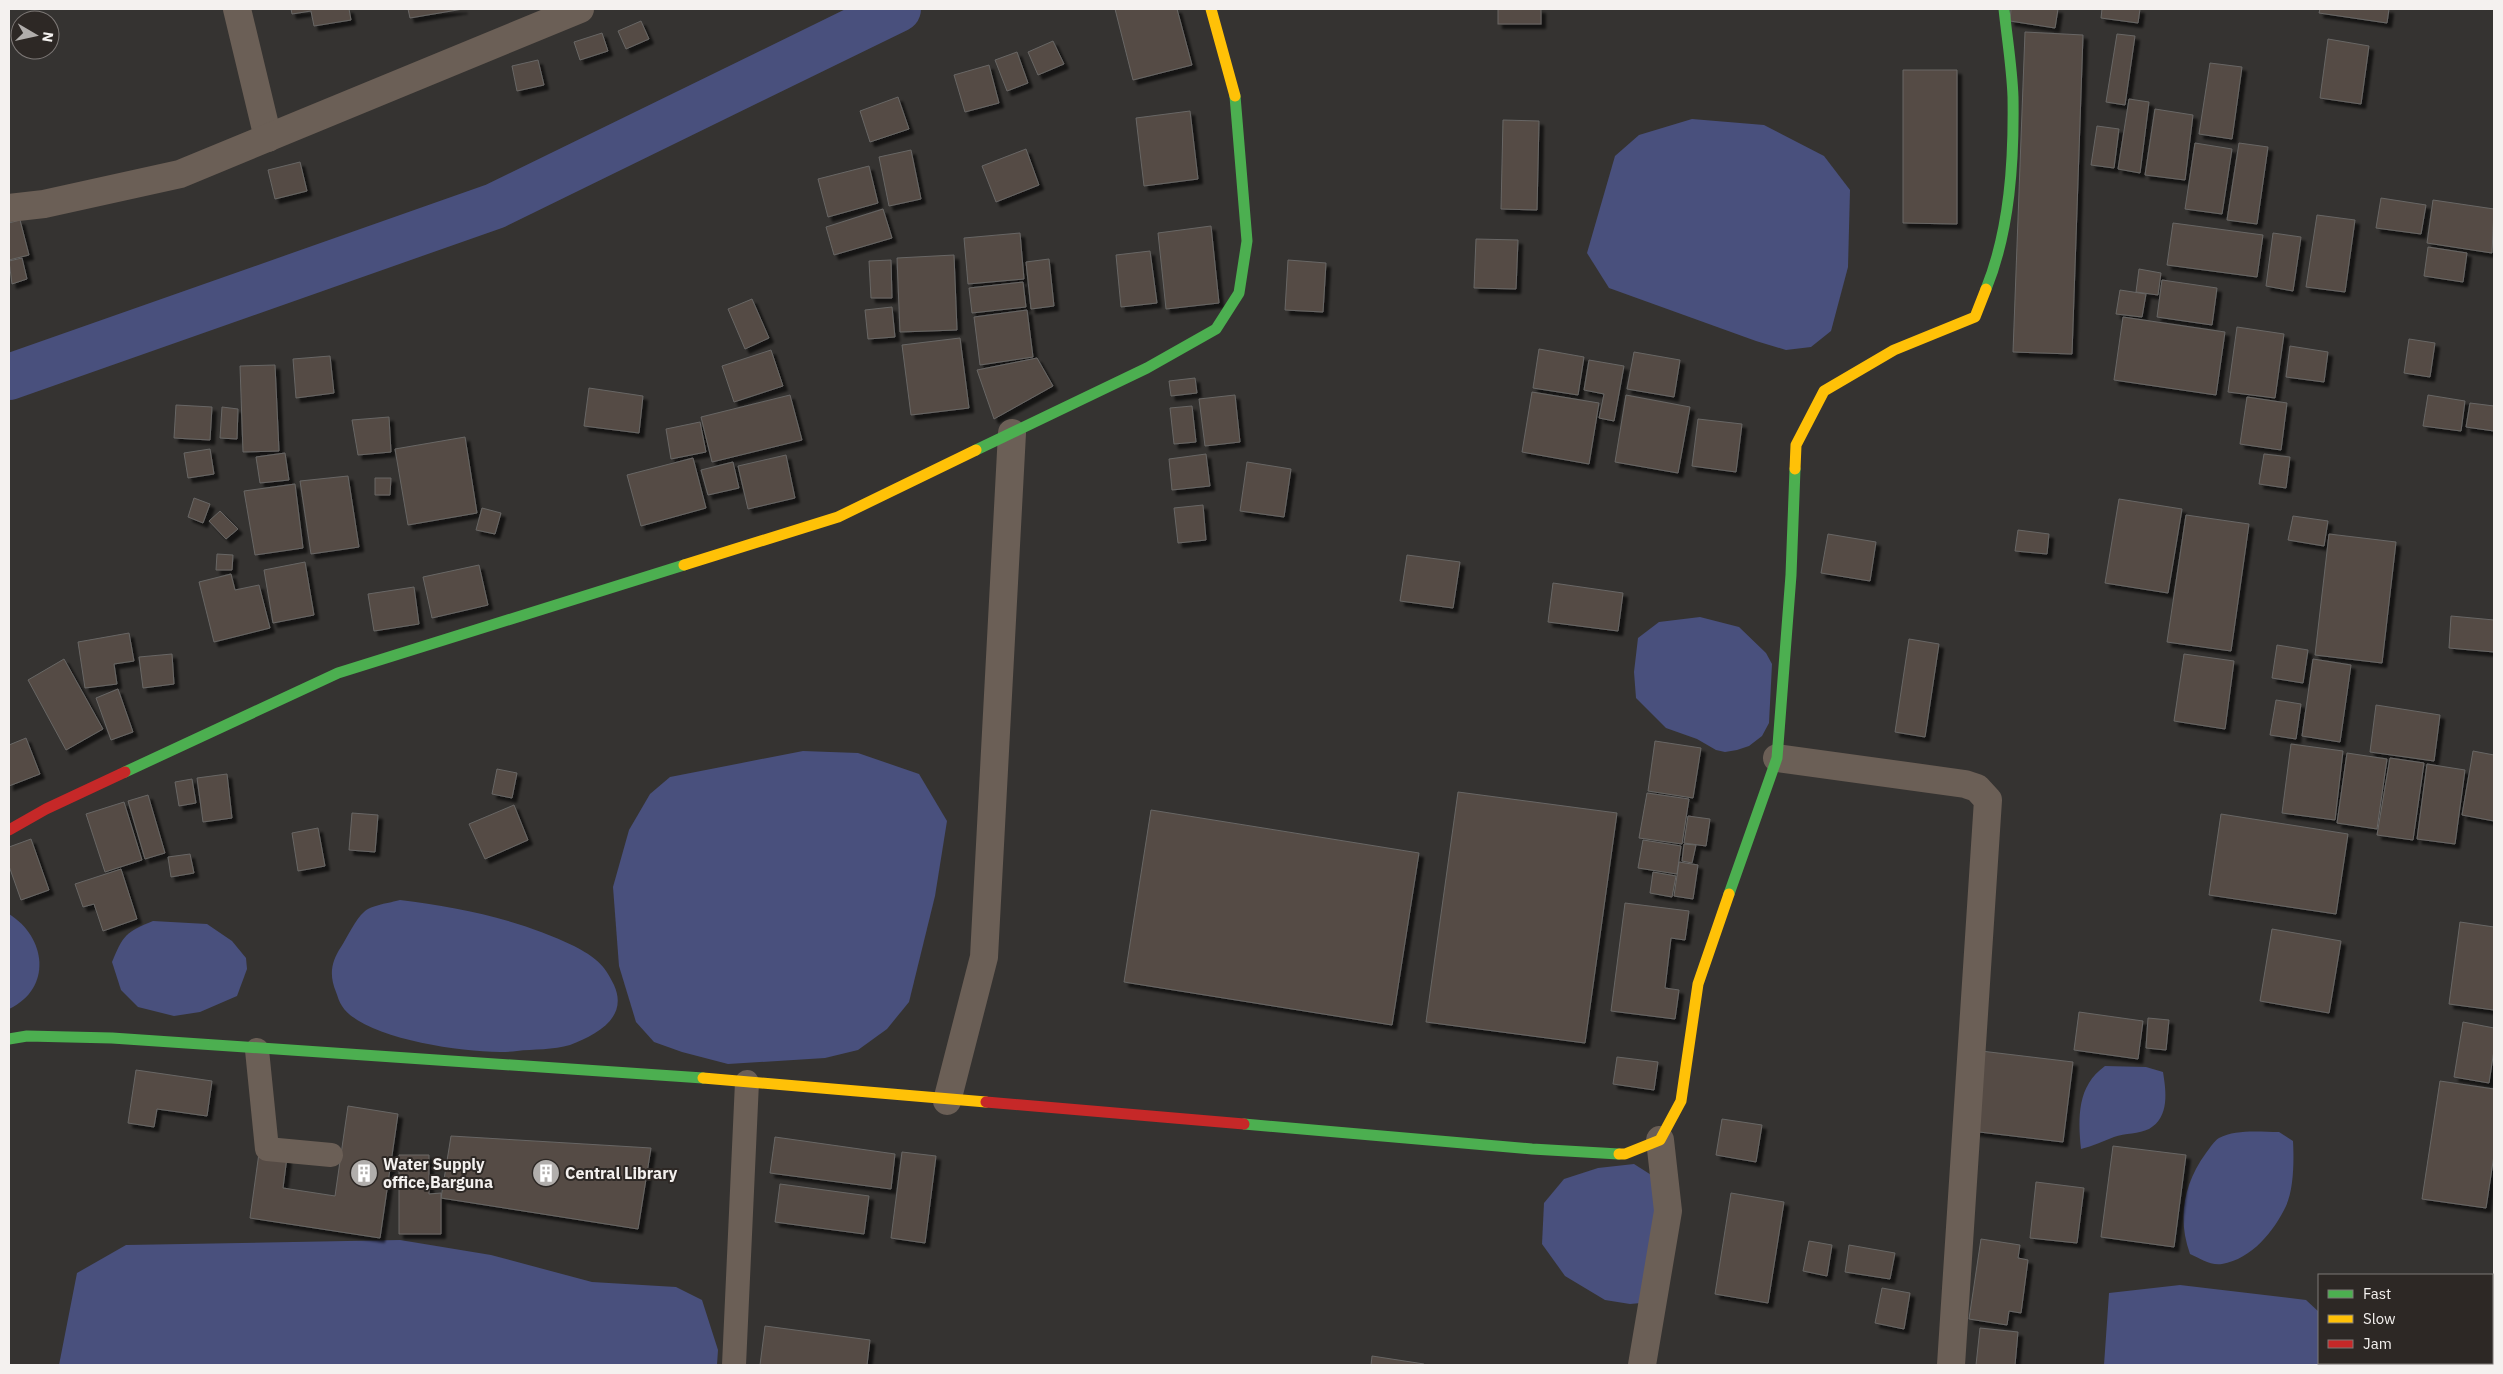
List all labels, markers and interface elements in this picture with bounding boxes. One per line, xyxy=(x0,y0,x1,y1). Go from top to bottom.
north arrow xyxy=(10,10,60,60)
text: N xyxy=(38,31,58,43)
place label: Water Supply office,Barguna xyxy=(383,1154,493,1192)
building icon: Water Supply office,Barguna xyxy=(349,1158,379,1188)
building icon: Central Library xyxy=(531,1158,561,1188)
place label: Central Library xyxy=(565,1163,678,1183)
legend xyxy=(2318,1274,2493,1364)
text: Fast xyxy=(2363,1284,2391,1303)
text: Slow xyxy=(2363,1309,2396,1328)
text: Jam xyxy=(2363,1334,2392,1353)

